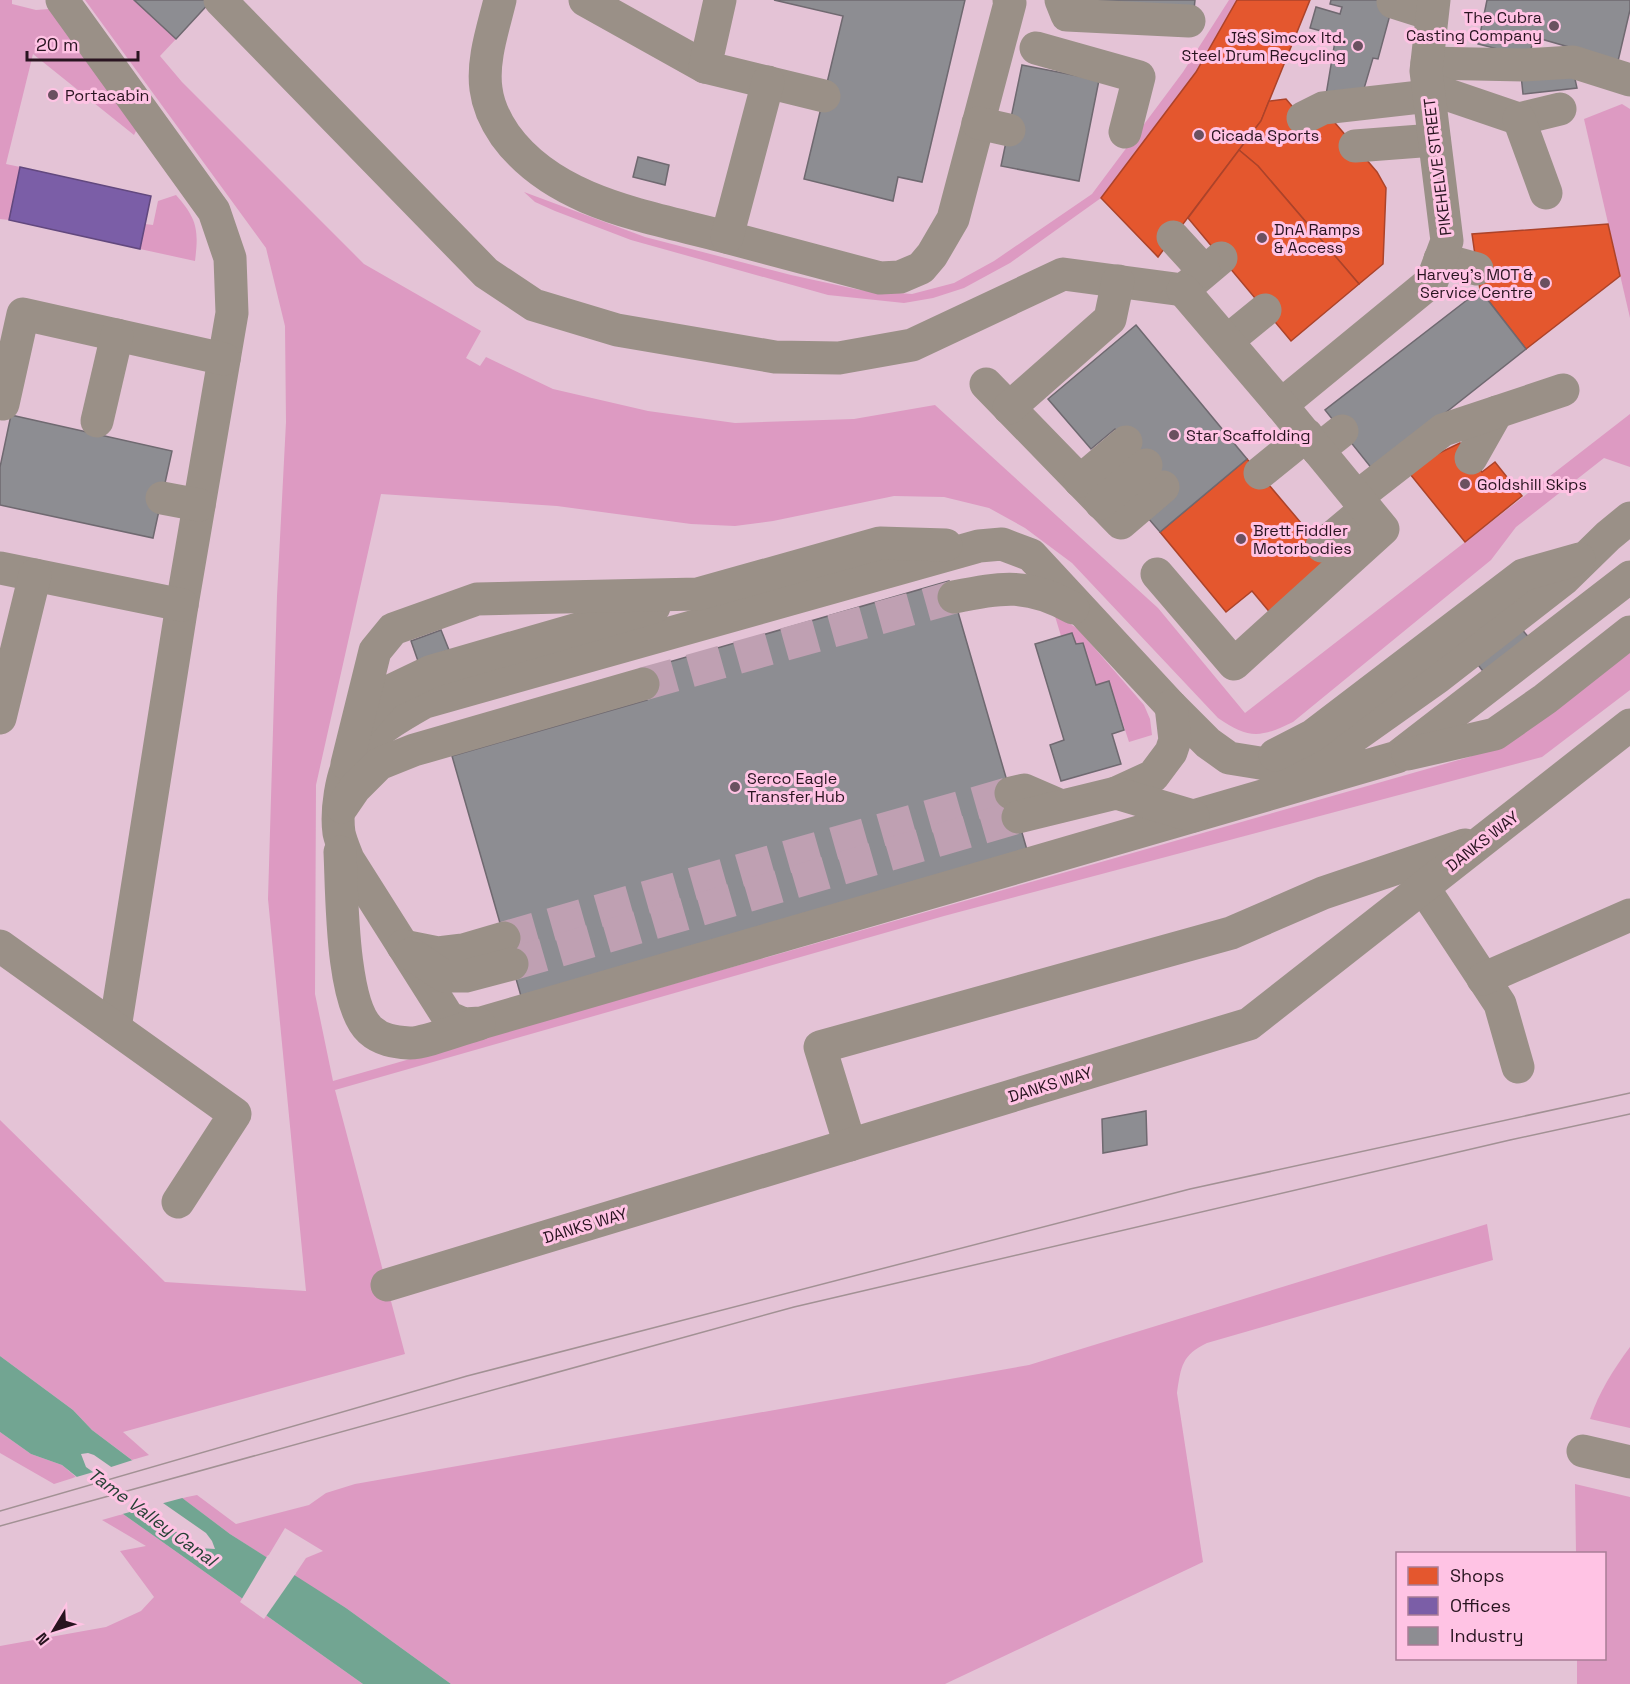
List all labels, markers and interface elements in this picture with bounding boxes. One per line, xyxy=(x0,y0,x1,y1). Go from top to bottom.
place label: The Cubra Casting Company xyxy=(1406,7,1542,46)
marker: The Cubra Casting Company xyxy=(1547,19,1561,33)
scale bar xyxy=(27,24,138,62)
place label: J&S Simcox ltd. Steel Drum Recycling xyxy=(1181,27,1346,66)
text: 20 m xyxy=(36,33,79,56)
marker: J&S Simcox ltd. Steel Drum Recycling xyxy=(1351,39,1365,53)
place label: Portacabin xyxy=(65,85,149,106)
marker: Portacabin xyxy=(46,88,60,102)
street label: PIKEHELVE STREET xyxy=(1419,97,1456,237)
place label: Cicada Sports xyxy=(1211,125,1319,146)
marker: Cicada Sports xyxy=(1192,128,1206,142)
place label: DnA Ramps & Access xyxy=(1274,219,1360,258)
marker: DnA Ramps & Access xyxy=(1255,231,1269,245)
place label: Harvey's MOT & Service Centre xyxy=(1416,264,1533,303)
marker: Harvey's MOT & Service Centre xyxy=(1538,276,1552,290)
place label: Star Scaffolding xyxy=(1186,425,1310,446)
marker: Star Scaffolding xyxy=(1167,428,1181,442)
place label: Goldshill Skips xyxy=(1477,474,1587,495)
marker: Goldshill Skips xyxy=(1458,477,1472,491)
place label: Brett Fiddler Motorbodies xyxy=(1253,520,1352,559)
marker: Brett Fiddler Motorbodies xyxy=(1234,532,1248,546)
place label: Serco Eagle Transfer Hub xyxy=(747,768,845,807)
marker: Serco Eagle Transfer Hub xyxy=(728,780,742,794)
street label: DANKS WAY xyxy=(1442,806,1523,876)
street label: DANKS WAY xyxy=(1006,1062,1095,1107)
street label: DANKS WAY xyxy=(541,1203,630,1248)
water label: Tame Valley Canal xyxy=(83,1462,223,1573)
legend xyxy=(1396,1552,1606,1660)
text: Shops xyxy=(1450,1564,1504,1587)
text: Offices xyxy=(1450,1594,1511,1617)
north arrow xyxy=(24,1600,84,1660)
text: Industry xyxy=(1450,1624,1523,1647)
text: N xyxy=(31,1628,54,1650)

